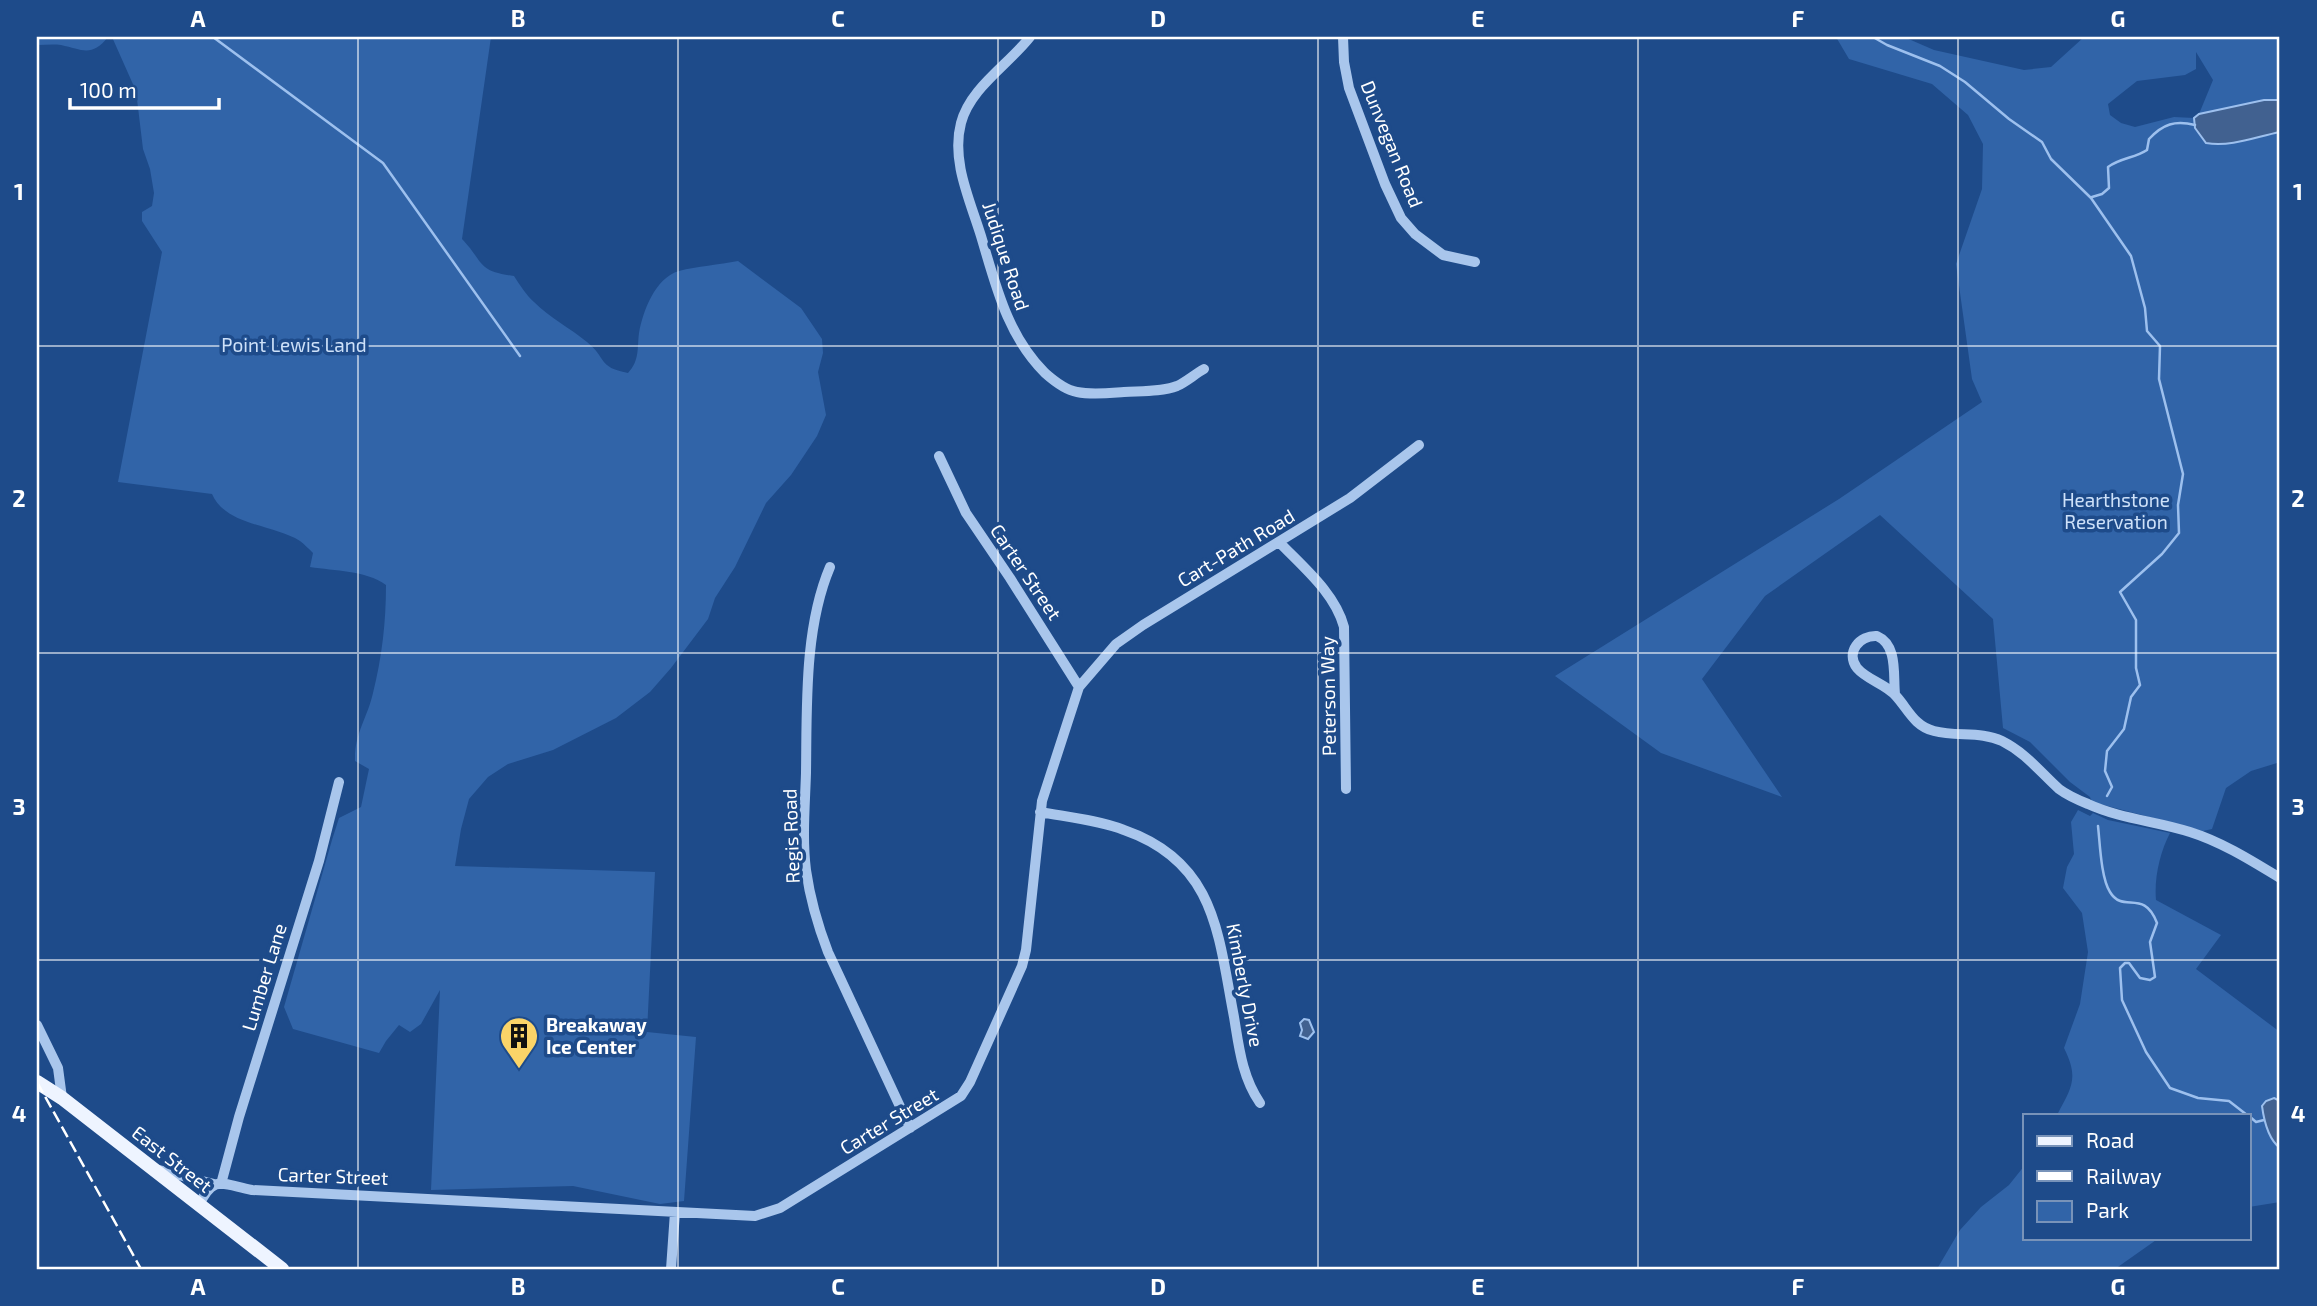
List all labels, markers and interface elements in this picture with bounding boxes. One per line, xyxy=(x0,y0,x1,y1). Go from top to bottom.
text: A xyxy=(190,4,206,32)
text: B xyxy=(511,4,525,32)
text: C xyxy=(831,4,845,32)
text: D xyxy=(1150,4,1166,32)
text: E xyxy=(1471,4,1485,32)
text: F xyxy=(1792,4,1805,32)
text: G xyxy=(2111,4,2125,32)
scale bar xyxy=(70,66,219,110)
text: 100 m xyxy=(80,77,137,102)
street label: Dunvegan Road xyxy=(1357,77,1428,211)
text: 1 xyxy=(14,177,24,205)
text: 1 xyxy=(2293,177,2303,205)
street label: Judique Road xyxy=(978,199,1035,313)
park label: Point Lewis Land xyxy=(221,333,367,356)
text: 2 xyxy=(12,484,26,512)
text: 2 xyxy=(2291,484,2305,512)
park label: Hearthstone Reservation xyxy=(2062,488,2170,533)
street label: Cart-Path Road xyxy=(1173,504,1298,592)
street label: Carter Street xyxy=(986,519,1067,624)
street label: Peterson Way xyxy=(1315,636,1340,756)
street label: Regis Road xyxy=(777,788,804,884)
text: 3 xyxy=(12,792,26,820)
text: 3 xyxy=(2291,792,2305,820)
street label: Lumber Lane xyxy=(236,920,291,1033)
street label: Kimberly Drive xyxy=(1222,921,1269,1049)
place label: Breakaway Ice Center xyxy=(546,1013,647,1058)
building icon: Breakaway Ice Center xyxy=(498,1015,540,1070)
street label: Carter Street xyxy=(835,1082,942,1159)
text: 4 xyxy=(12,1099,26,1127)
text: 4 xyxy=(2291,1099,2305,1127)
legend xyxy=(2023,1114,2250,1240)
street label: East Street xyxy=(128,1120,217,1197)
text: Road xyxy=(2086,1127,2134,1152)
street label: Carter Street xyxy=(277,1162,389,1189)
text: Railway xyxy=(2086,1163,2162,1188)
text: Park xyxy=(2086,1197,2129,1222)
text: A xyxy=(190,1272,206,1300)
text: B xyxy=(511,1272,525,1300)
text: C xyxy=(831,1272,845,1300)
text: D xyxy=(1150,1272,1166,1300)
text: E xyxy=(1471,1272,1485,1300)
text: F xyxy=(1792,1272,1805,1300)
text: G xyxy=(2111,1272,2125,1300)

